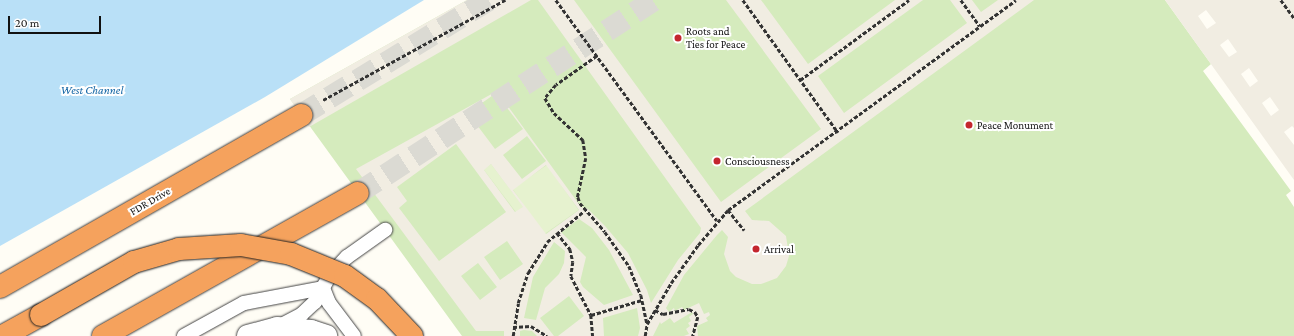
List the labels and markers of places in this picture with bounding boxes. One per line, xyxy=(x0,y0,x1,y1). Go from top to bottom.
place label: Roots and Ties for Peace xyxy=(686,25,745,51)
marker: Roots and Ties for Peace xyxy=(673,33,683,43)
place label: Peace Monument xyxy=(977,118,1053,132)
marker: Peace Monument xyxy=(964,120,974,130)
place label: Consciousness xyxy=(725,154,790,168)
marker: Consciousness xyxy=(712,156,722,166)
place label: Arrival xyxy=(764,242,794,256)
marker: Arrival xyxy=(751,244,761,254)

